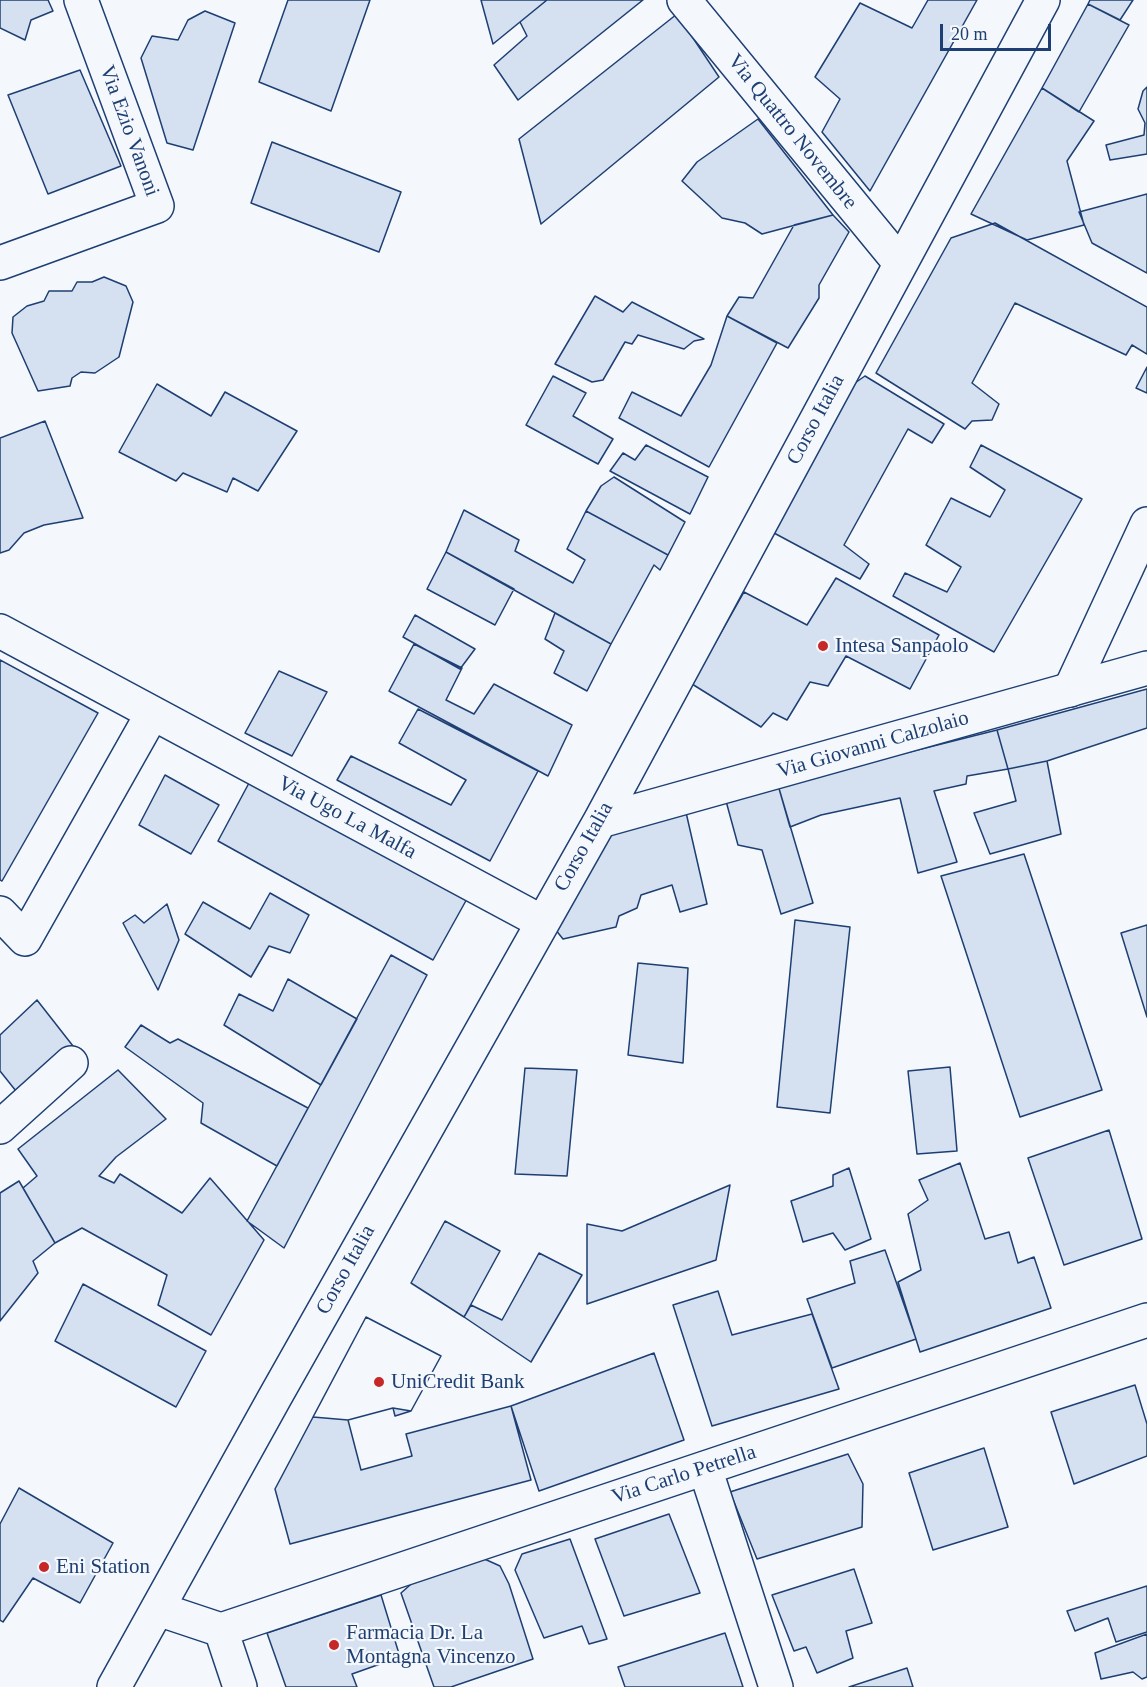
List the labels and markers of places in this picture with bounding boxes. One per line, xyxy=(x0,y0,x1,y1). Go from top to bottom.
place label: Intesa Sanpaolo xyxy=(835,633,969,659)
marker: Intesa Sanpaolo xyxy=(816,639,830,653)
place label: UniCredit Bank xyxy=(391,1369,525,1395)
marker: UniCredit Bank xyxy=(372,1375,386,1389)
place label: Eni Station xyxy=(56,1554,150,1580)
marker: Eni Station xyxy=(37,1560,51,1574)
place label: Farmacia Dr. La Montagna Vincenzo xyxy=(346,1620,516,1670)
marker: Farmacia Dr. La Montagna Vincenzo xyxy=(327,1638,341,1652)

